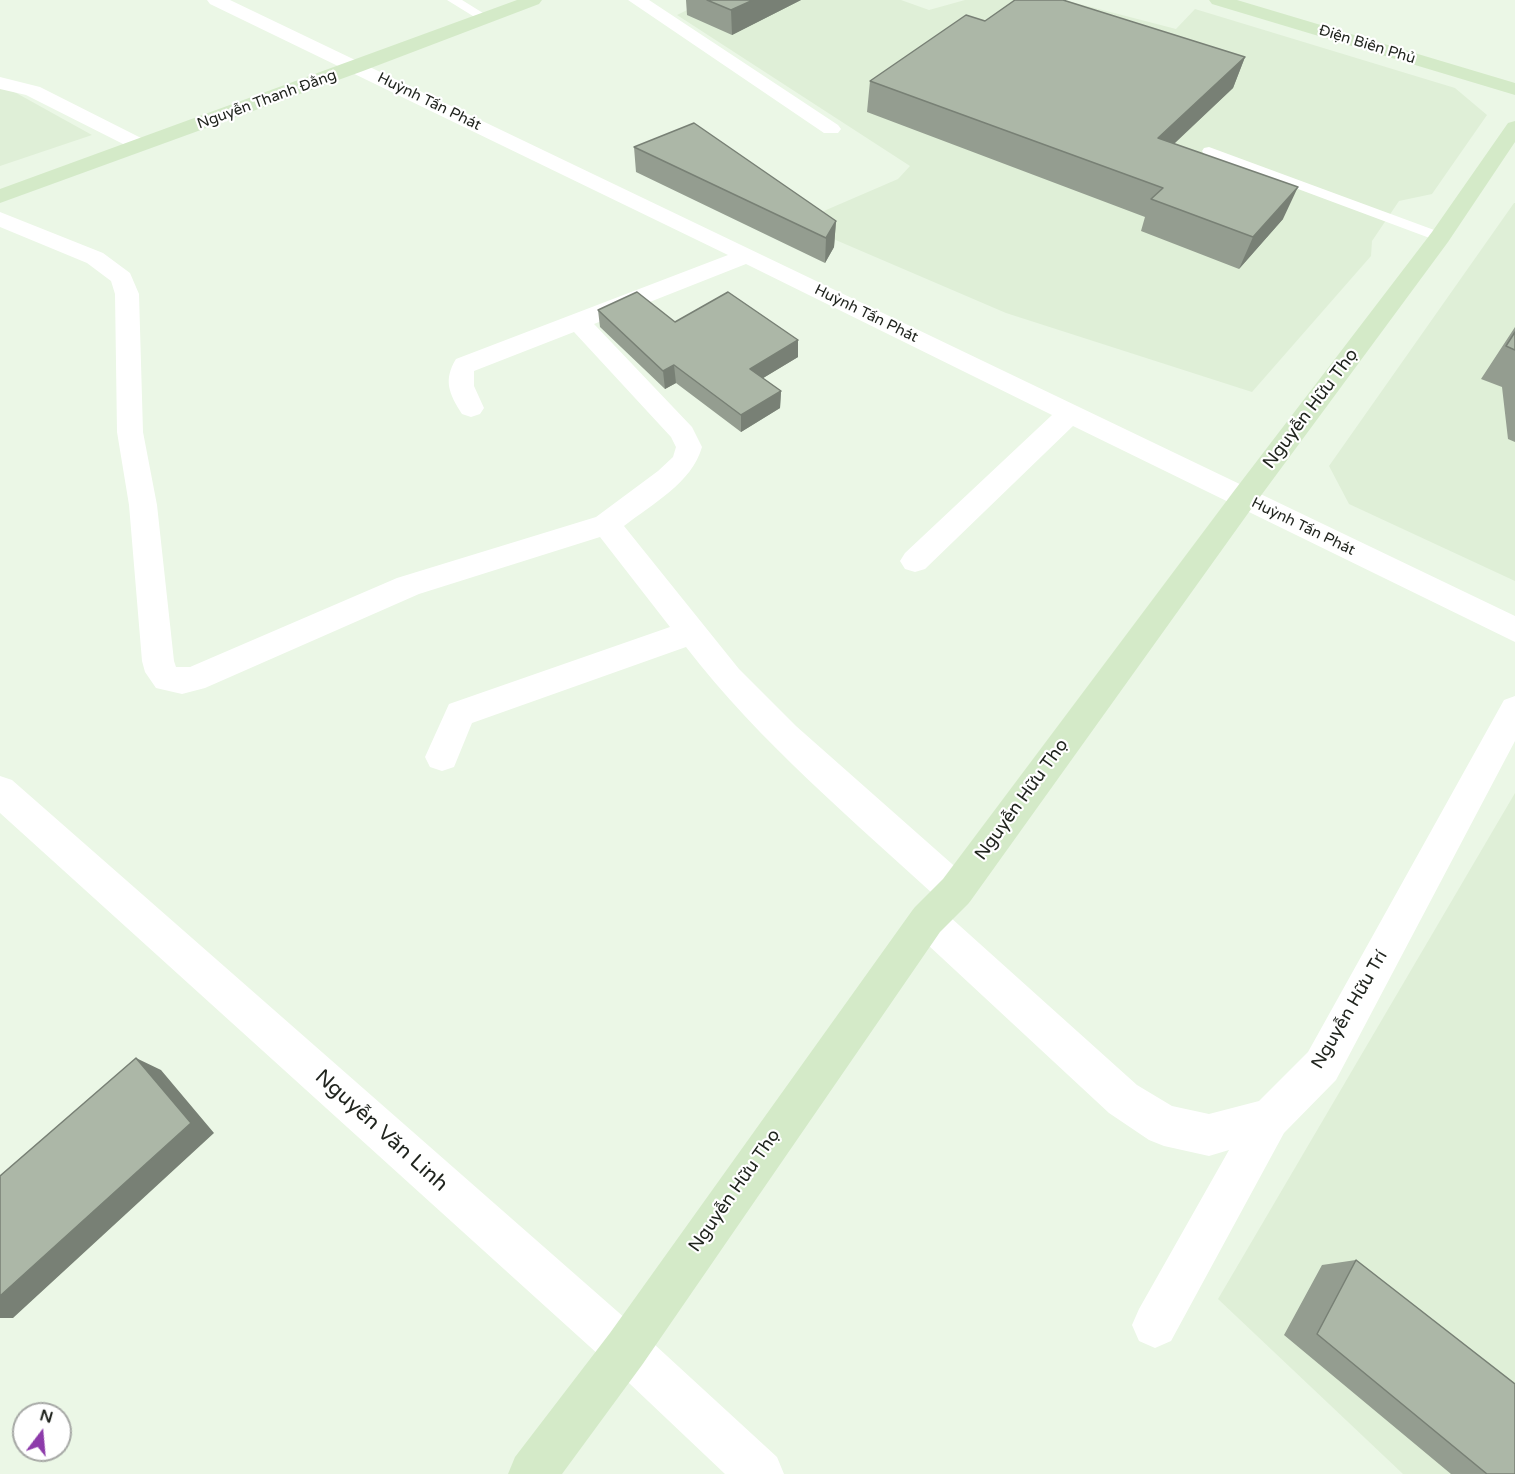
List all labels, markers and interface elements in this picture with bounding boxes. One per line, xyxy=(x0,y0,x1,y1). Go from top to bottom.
street label: Điện Biên Phủ xyxy=(1316,22,1418,68)
street label: Nguyễn Thanh Đằng xyxy=(195,66,339,134)
street label: Huỳnh Tấn Phát xyxy=(374,69,484,135)
street label: Huỳnh Tấn Phát xyxy=(811,281,921,347)
street label: Nguyễn Hữu Thọ xyxy=(1259,345,1363,473)
street label: Huỳnh Tấn Phát xyxy=(1248,494,1358,560)
street label: Nguyễn Hữu Thọ xyxy=(971,735,1073,865)
street label: Nguyễn Hữu Trí xyxy=(1307,947,1393,1073)
street label: Nguyễn Văn Linh xyxy=(309,1065,453,1197)
street label: Nguyễn Hữu Thọ xyxy=(685,1126,785,1256)
north arrow xyxy=(12,1402,72,1462)
text: N xyxy=(37,1405,55,1428)

